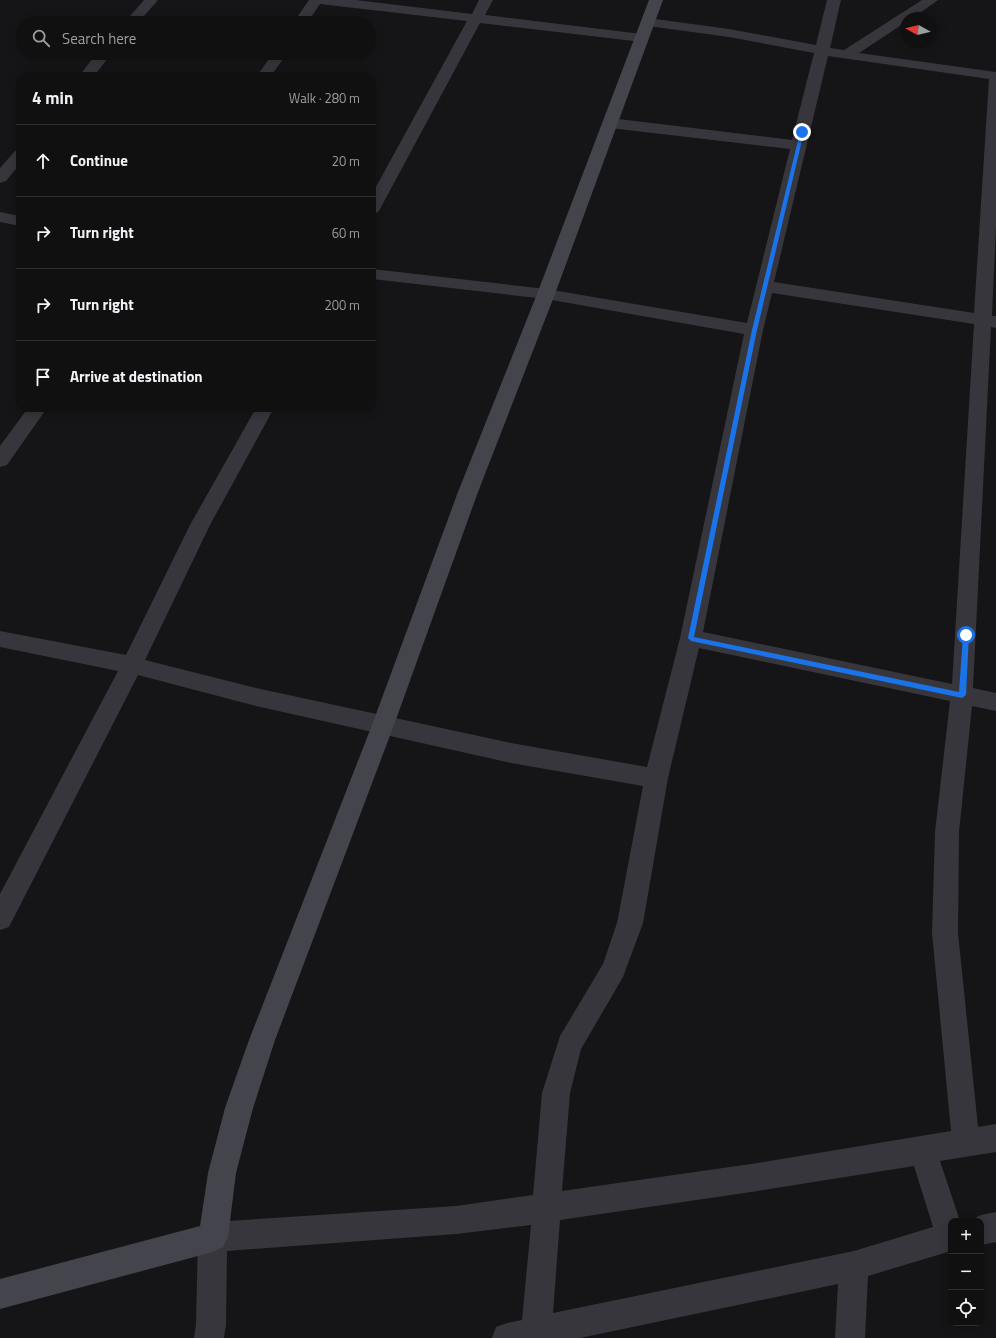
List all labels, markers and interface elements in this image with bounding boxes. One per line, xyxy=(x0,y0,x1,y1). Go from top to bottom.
north arrow xyxy=(900,12,936,48)
search box xyxy=(16,16,376,60)
icon: search xyxy=(30,27,52,49)
text: Search here xyxy=(62,27,136,50)
text: 4 min xyxy=(32,85,73,111)
text: Walk · 280 m xyxy=(289,88,360,108)
route end xyxy=(793,123,811,141)
text: Continue xyxy=(70,149,128,172)
icon: ahead xyxy=(32,150,54,172)
text: 20 m xyxy=(332,151,360,171)
text: Turn right xyxy=(70,221,134,244)
icon: right xyxy=(32,222,54,244)
text: 60 m xyxy=(332,223,360,243)
text: Turn right xyxy=(70,293,134,316)
icon: right xyxy=(32,294,54,316)
text: 200 m xyxy=(324,295,360,315)
text: Arrive at destination xyxy=(70,365,203,388)
icon: arrive xyxy=(32,366,54,388)
route start xyxy=(957,626,975,644)
map controls xyxy=(948,1218,984,1326)
button: + xyxy=(948,1218,984,1254)
button: − xyxy=(948,1254,984,1290)
button: locate xyxy=(948,1290,984,1326)

